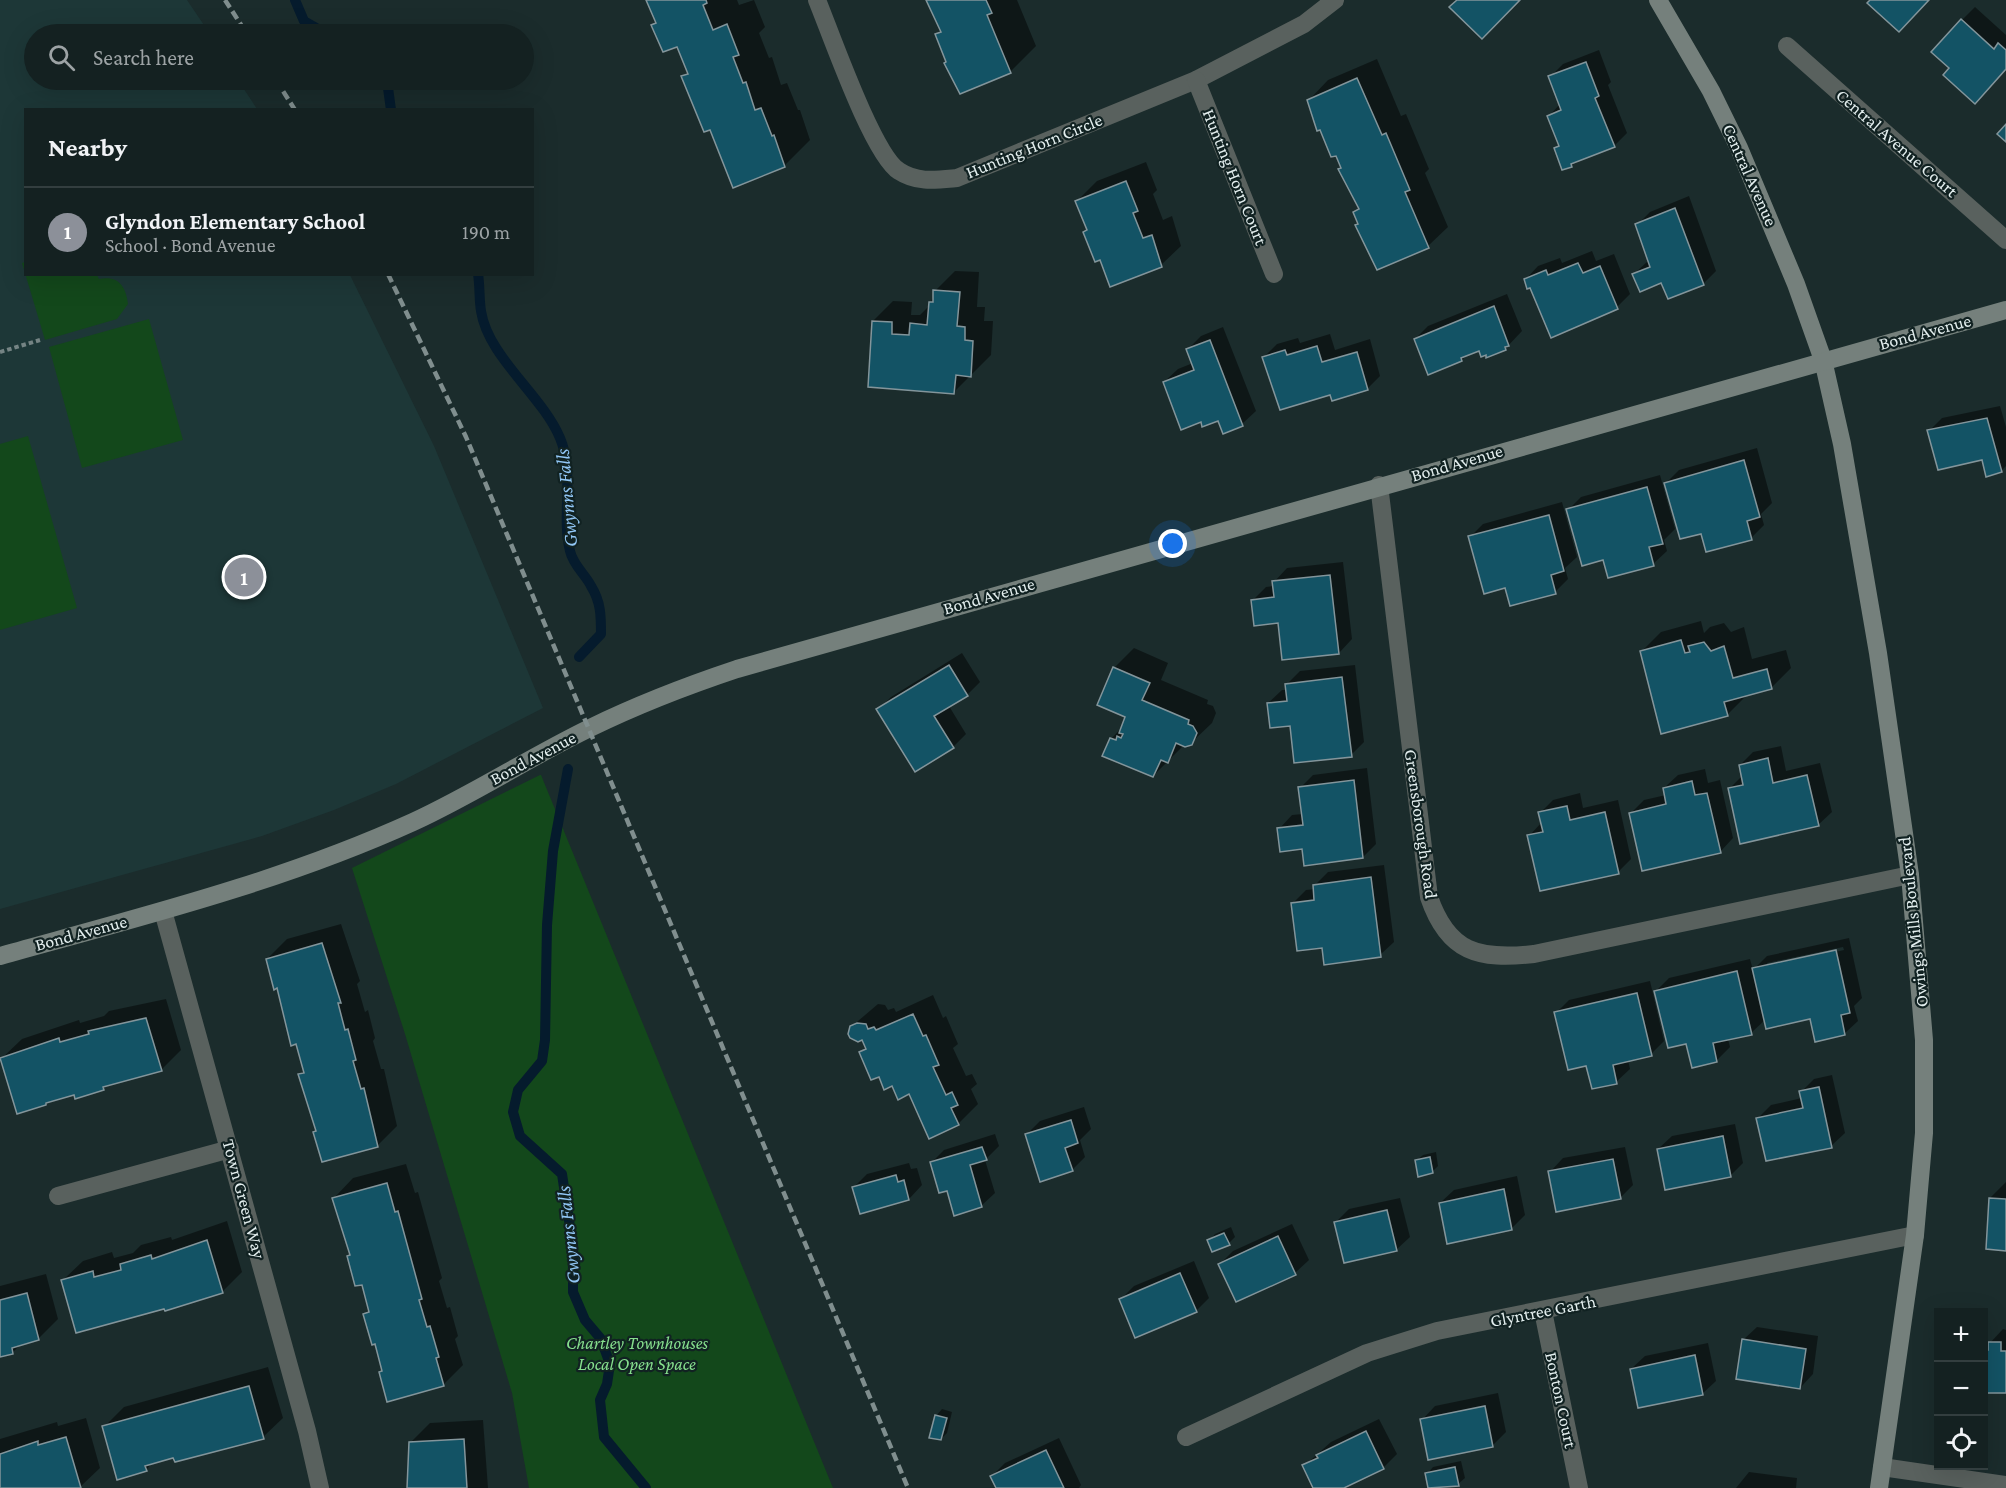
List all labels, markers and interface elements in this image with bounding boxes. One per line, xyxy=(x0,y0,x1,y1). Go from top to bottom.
search box xyxy=(24,24,534,90)
icon: search xyxy=(45,41,78,74)
text: Search here xyxy=(93,45,194,70)
street label: Central Avenue Court xyxy=(1832,85,1963,202)
street label: Hunting Horn Court xyxy=(1199,106,1272,249)
street label: Hunting Horn Circle xyxy=(963,110,1105,182)
street label: Central Avenue xyxy=(1719,121,1781,229)
text: Nearby xyxy=(48,133,127,162)
text: Glyndon Elementary School xyxy=(105,209,365,234)
text: 1 xyxy=(64,221,71,243)
text: 190 m xyxy=(462,221,510,243)
text: School · Bond Avenue xyxy=(105,234,276,256)
street label: Bond Avenue xyxy=(1877,310,1973,354)
street label: Bond Avenue xyxy=(1409,440,1505,486)
water label: Gwynns Falls xyxy=(551,447,582,548)
your location xyxy=(1158,529,1187,558)
pin: 1 xyxy=(224,554,264,600)
street label: Bond Avenue xyxy=(941,573,1037,619)
street label: Bond Avenue xyxy=(487,727,579,789)
street label: Greensborough Road xyxy=(1401,748,1441,901)
street label: Owings Mills Boulevard xyxy=(1894,835,1932,1008)
street label: Bond Avenue xyxy=(33,911,129,955)
street label: Town Green Way xyxy=(218,1137,270,1262)
water label: Gwynns Falls xyxy=(552,1184,585,1285)
street label: Glyntree Garth xyxy=(1489,1291,1598,1331)
map controls xyxy=(1934,1308,1988,1470)
button: + xyxy=(1934,1308,1988,1362)
park label: Chartley Townhouses Local Open Space xyxy=(566,1333,709,1374)
street label: Bonton Court xyxy=(1541,1350,1581,1451)
button: − xyxy=(1934,1362,1988,1416)
button: locate xyxy=(1934,1416,1988,1470)

